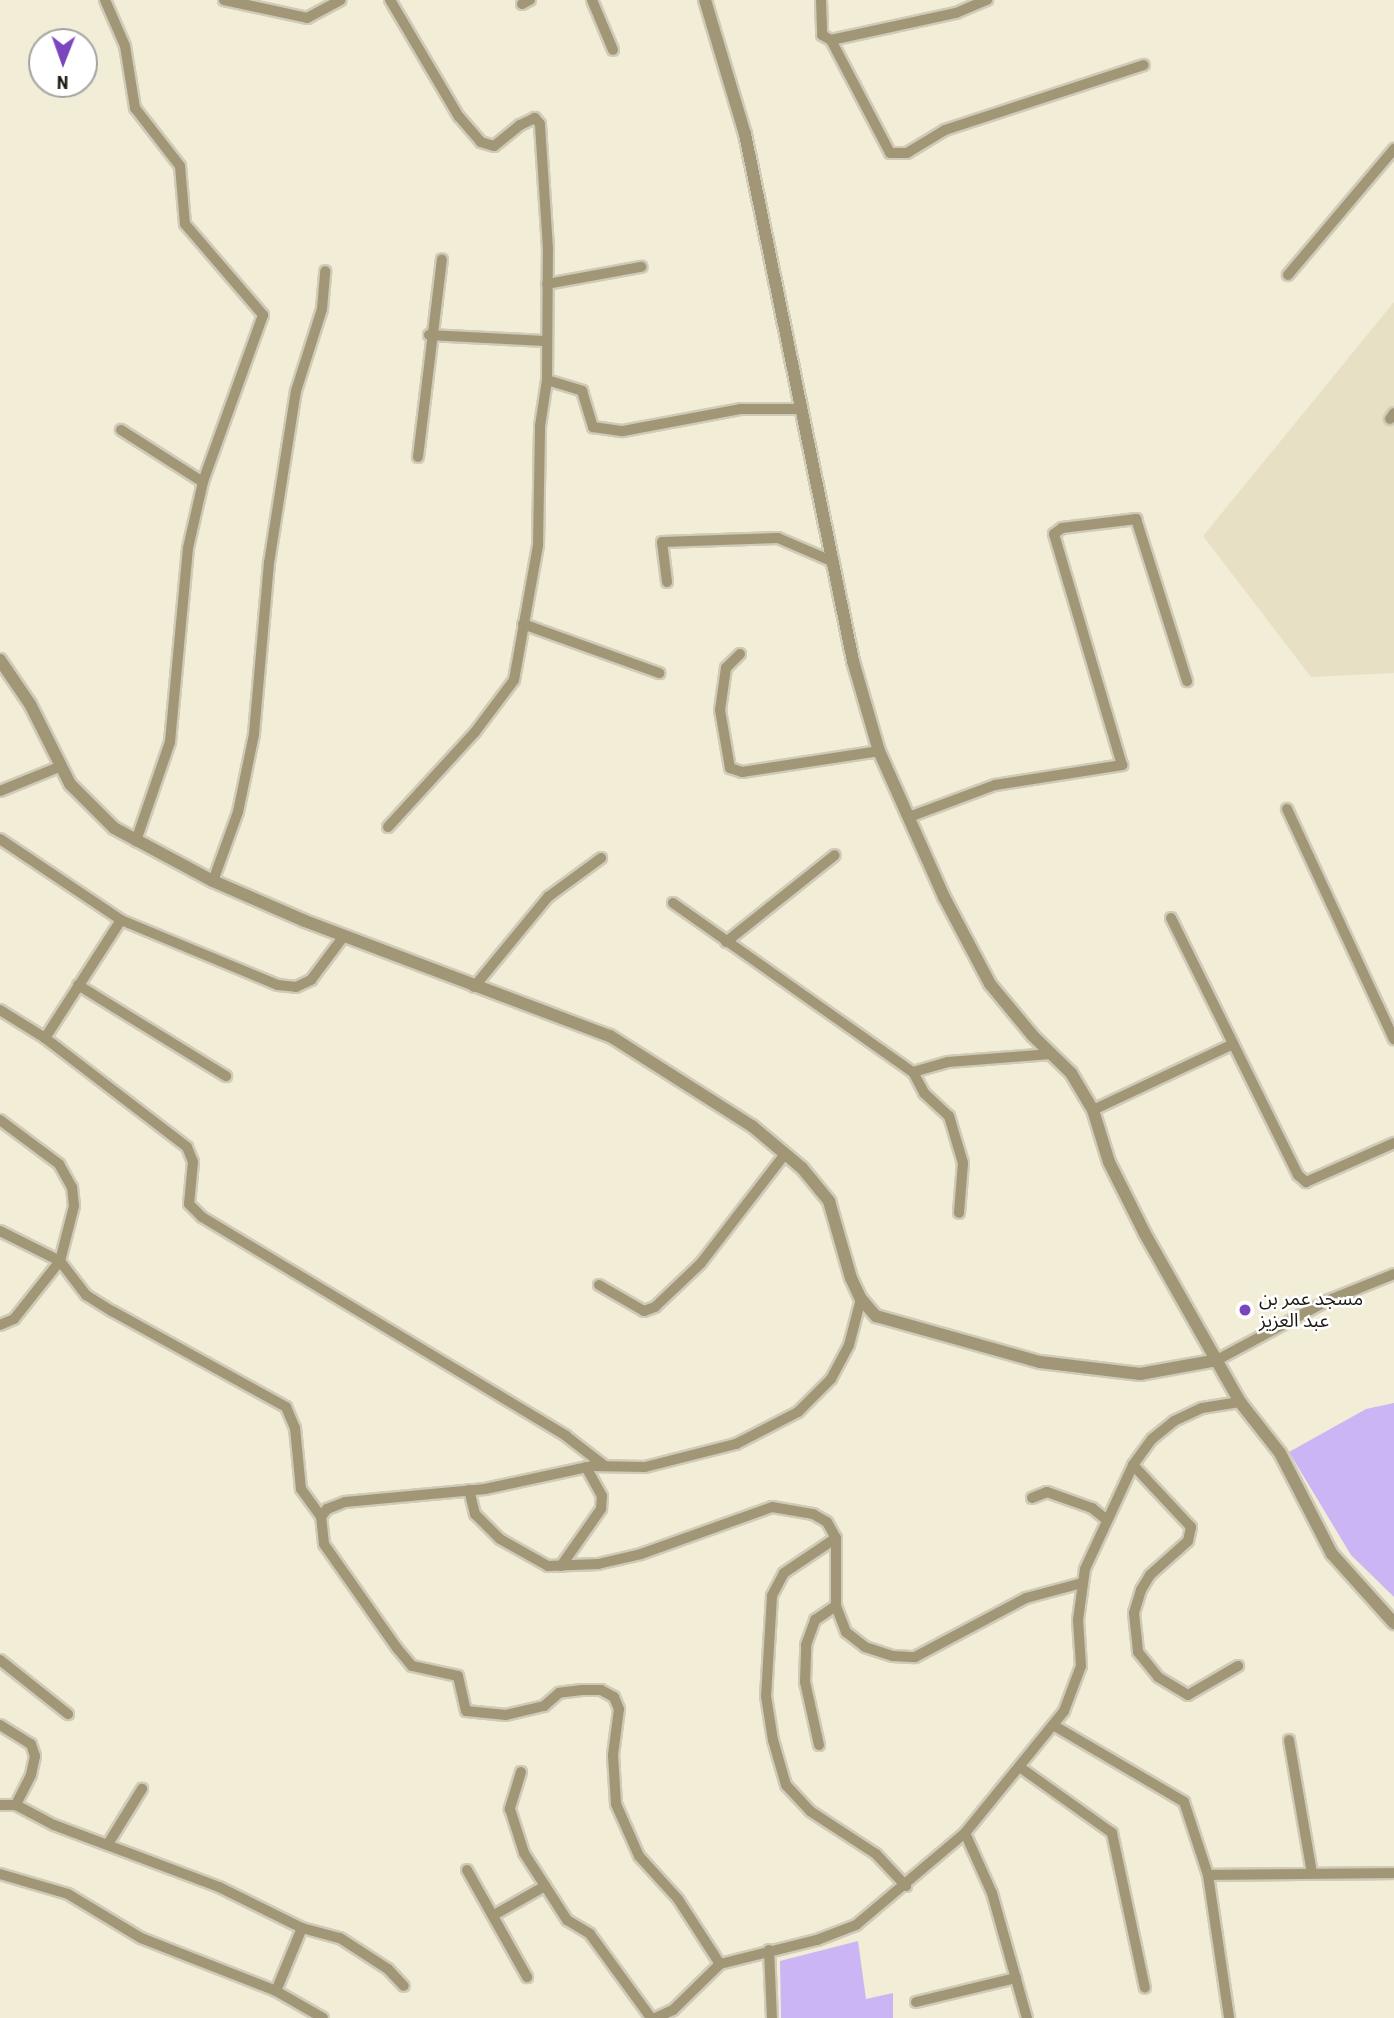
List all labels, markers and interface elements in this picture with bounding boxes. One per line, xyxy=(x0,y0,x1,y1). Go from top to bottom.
north arrow xyxy=(28,28,98,98)
text: N xyxy=(57,71,69,94)
place label: مسجد عمر بن عبد العزيز xyxy=(1259,1288,1363,1332)
marker: مسجد عمر بن عبد العزيز xyxy=(1237,1302,1253,1318)

